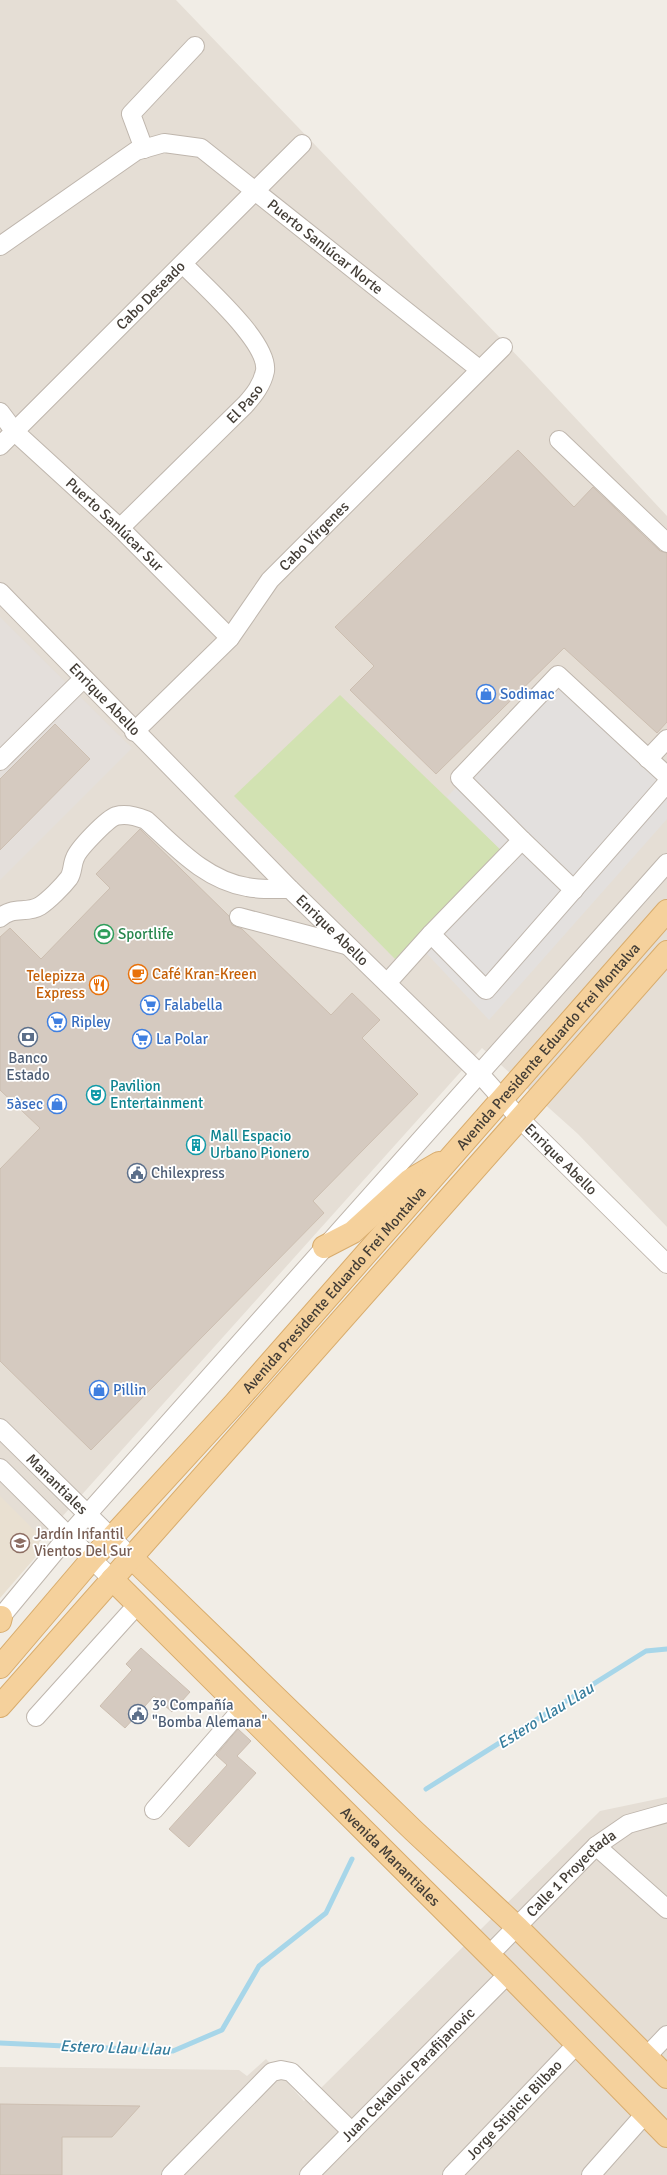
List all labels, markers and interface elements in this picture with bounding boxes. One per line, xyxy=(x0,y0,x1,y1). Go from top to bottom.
street label: Puerto Sanlúcar Norte xyxy=(264,195,387,298)
street label: Cabo Deseado xyxy=(112,257,189,334)
street label: El Paso xyxy=(223,381,267,427)
street label: Puerto Sanlúcar Sur xyxy=(62,474,168,576)
street label: Cabo Vírgenes xyxy=(275,497,353,575)
street label: Enrique Abello xyxy=(65,659,144,740)
shop icon: Sodimac xyxy=(475,683,497,705)
place label: Sodimac xyxy=(500,685,555,703)
street label: Enrique Abello xyxy=(292,891,372,970)
sports icon: Sportlife xyxy=(93,923,115,945)
place label: Sportlife xyxy=(118,925,174,943)
street label: Avenida Presidente Eduardo Frei Montalva xyxy=(452,939,644,1154)
cafe icon: Café Kran-Kreen xyxy=(127,963,149,985)
place label: Café Kran-Kreen xyxy=(152,965,257,983)
place label: Telepizza Express xyxy=(27,967,85,1002)
restaurant icon: Telepizza Express xyxy=(88,974,110,996)
supermarket icon: Falabella xyxy=(139,994,161,1016)
place label: Falabella xyxy=(164,996,223,1014)
supermarket icon: Ripley xyxy=(46,1011,68,1033)
place label: Ripley xyxy=(71,1013,111,1031)
bank icon: Banco Estado xyxy=(17,1026,39,1048)
supermarket icon: La Polar xyxy=(131,1028,153,1050)
place label: La Polar xyxy=(156,1030,209,1048)
place label: Banco Estado xyxy=(6,1049,50,1084)
place label: Pavilion Entertainment xyxy=(110,1077,203,1112)
theatre icon: Pavilion Entertainment xyxy=(85,1084,107,1106)
shop icon: 5àsec xyxy=(46,1093,68,1115)
place label: 5àsec xyxy=(6,1095,43,1113)
street label: Enrique Abello xyxy=(521,1120,601,1199)
place label: Mall Espacio Urbano Pionero xyxy=(210,1127,310,1162)
building icon: Mall Espacio Urbano Pionero xyxy=(185,1134,207,1156)
public building icon: Chilexpress xyxy=(126,1162,148,1184)
place label: Chilexpress xyxy=(151,1164,225,1182)
street label: Avenida Presidente Eduardo Frei Montalva xyxy=(239,1183,430,1397)
shop icon: Pillin xyxy=(88,1379,110,1401)
place label: Pillin xyxy=(113,1381,146,1399)
street label: Manantiales xyxy=(22,1450,92,1519)
place label: Jardín Infantil Vientos Del Sur xyxy=(34,1525,133,1560)
school or university icon: Jardín Infantil Vientos Del Sur xyxy=(9,1532,31,1554)
water label: Estero Llau Llau xyxy=(494,1678,599,1753)
place label: 3º Compañía "Bomba Alemana" xyxy=(152,1696,268,1731)
public building icon: 3º Compañía "Bomba Alemana" xyxy=(127,1703,149,1725)
street label: Avenida Manantiales xyxy=(337,1803,444,1910)
street label: Calle 1 Proyectada xyxy=(522,1826,620,1921)
street label: Juan Cekalovic Parafijanovic xyxy=(338,2004,479,2146)
water label: Estero Llau Llau xyxy=(60,2036,172,2060)
street label: Jorge Stipicic Bilbao xyxy=(462,2056,566,2164)

